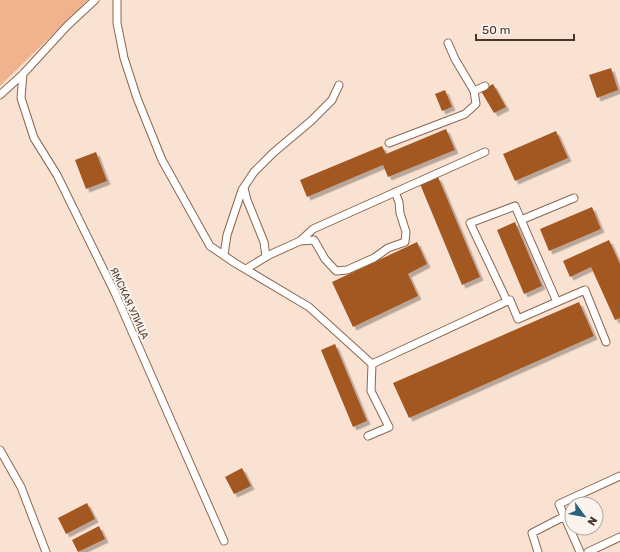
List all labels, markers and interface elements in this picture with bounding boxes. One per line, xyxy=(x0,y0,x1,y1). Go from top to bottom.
scale bar xyxy=(476,16,574,42)
text: 50 m xyxy=(482,23,510,37)
street label: ЯМСКАЯ УЛИЦА xyxy=(107,266,151,341)
north arrow xyxy=(564,496,604,536)
text: N xyxy=(584,514,600,528)

